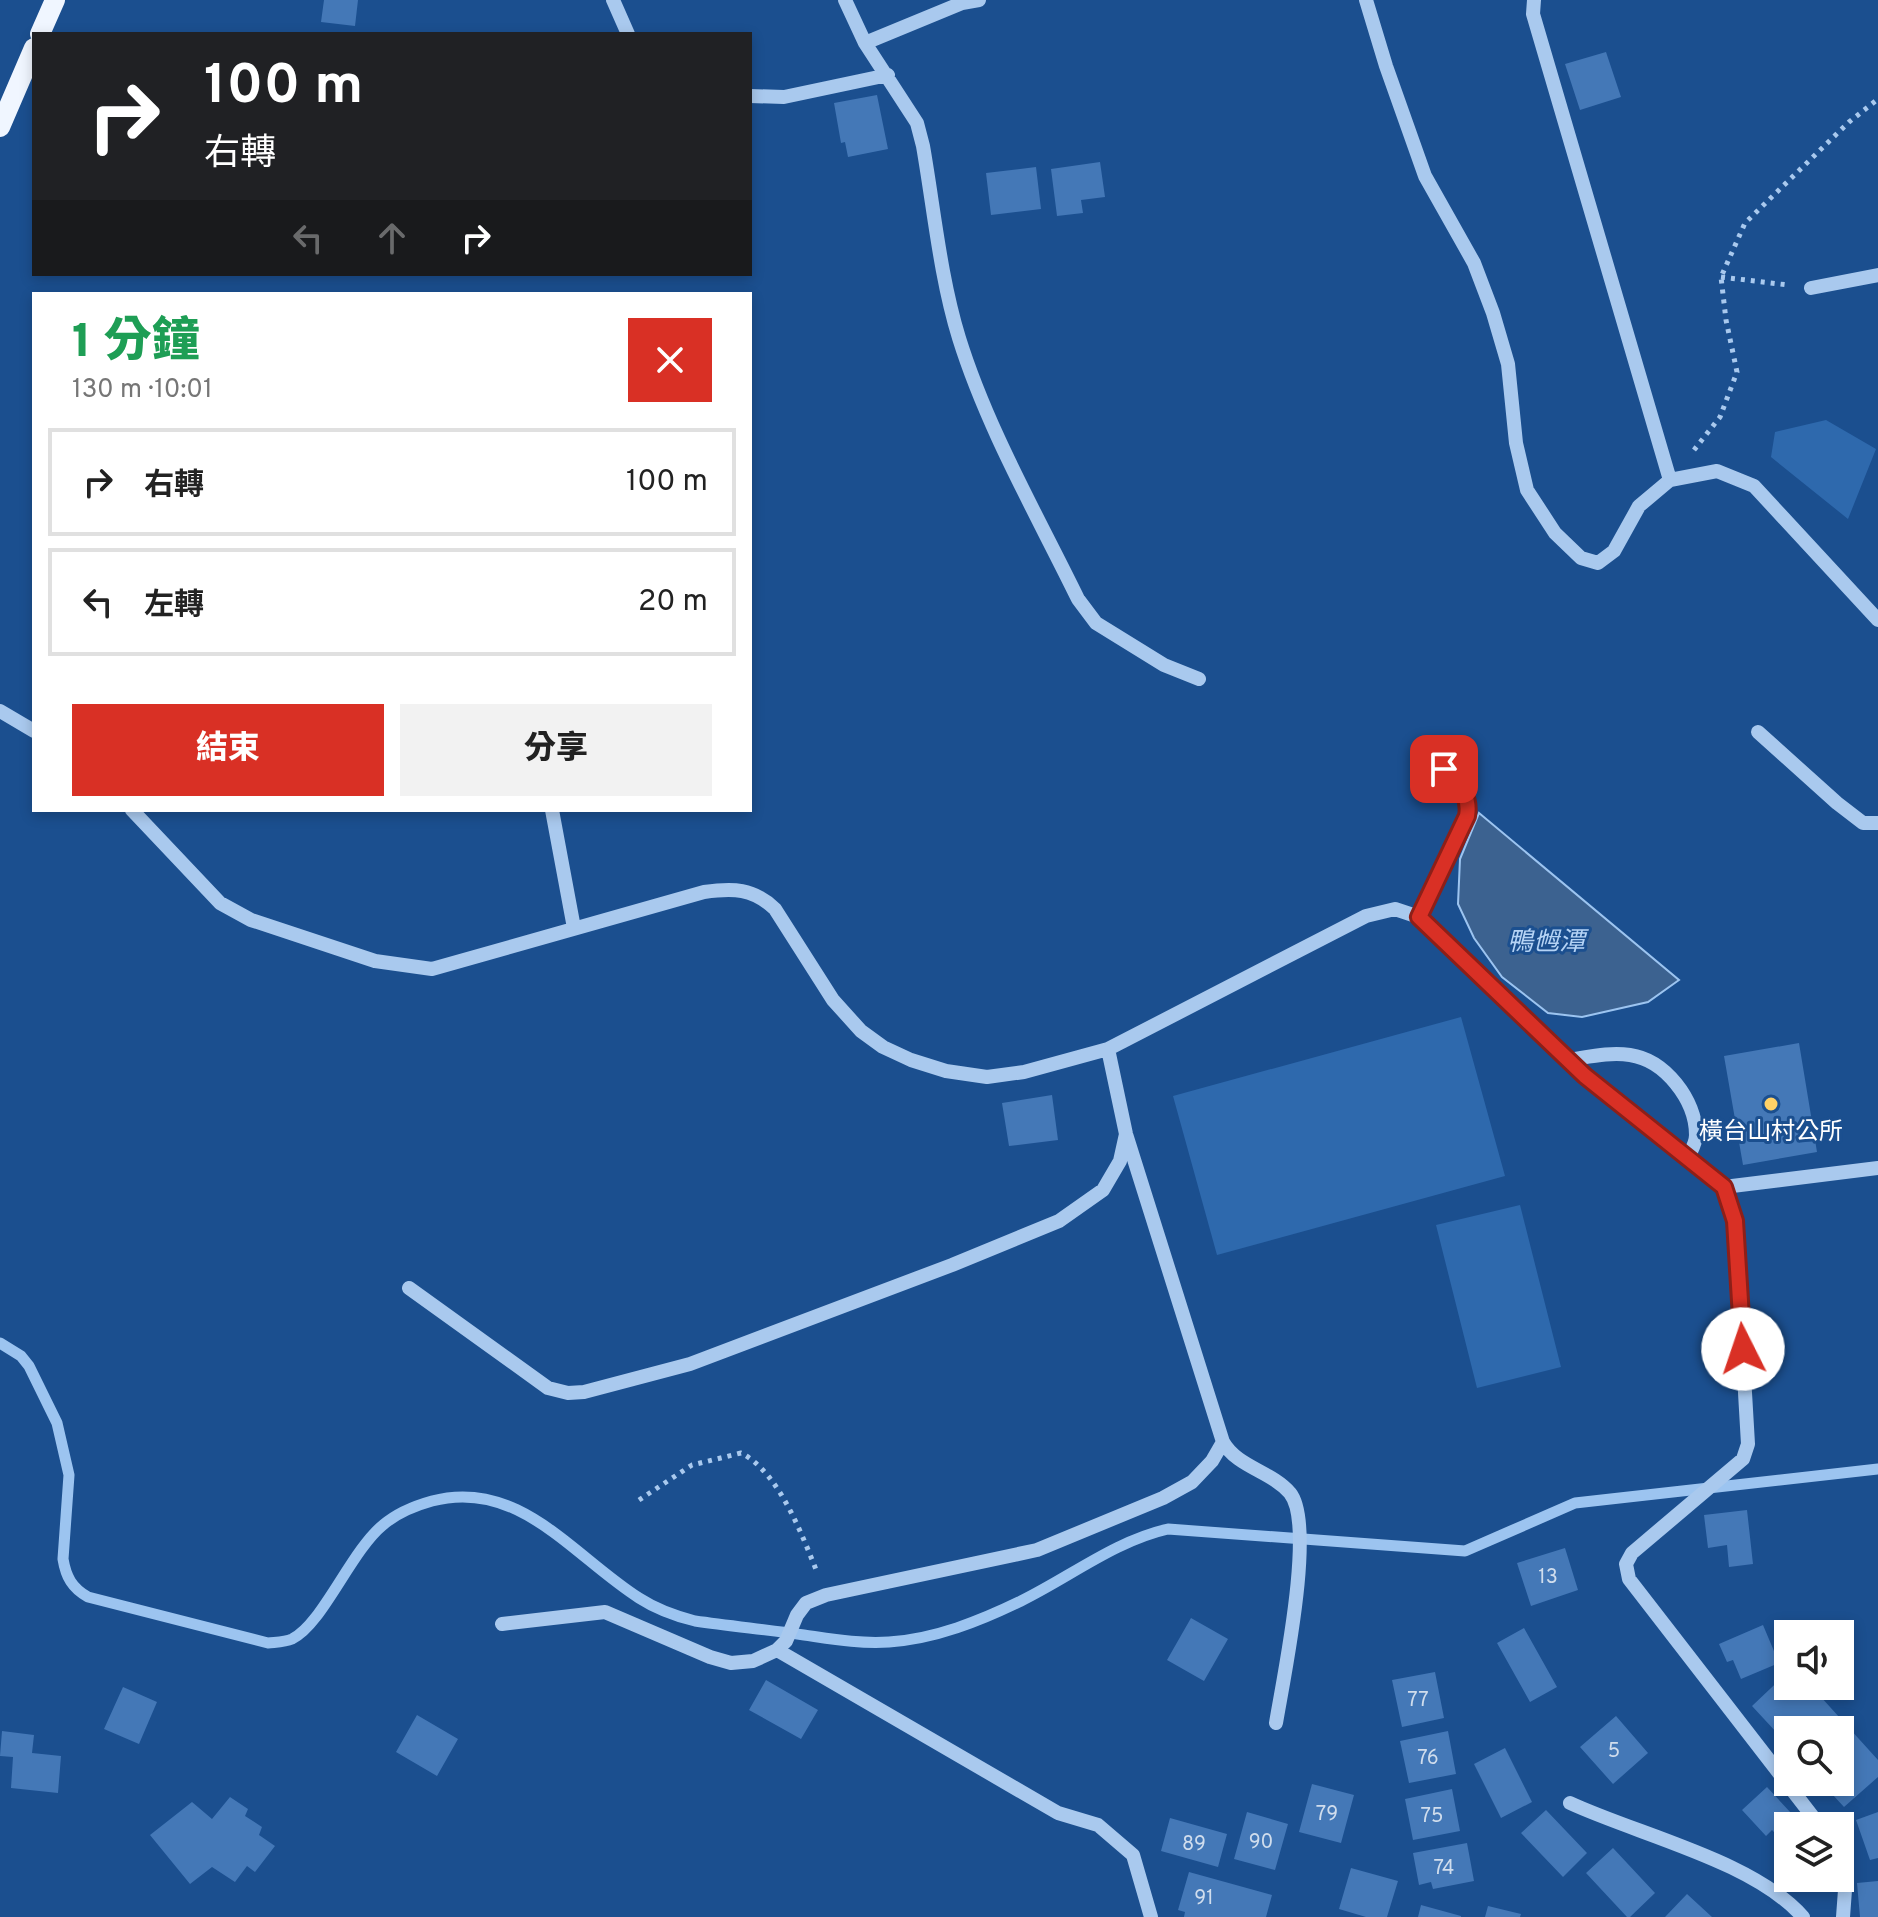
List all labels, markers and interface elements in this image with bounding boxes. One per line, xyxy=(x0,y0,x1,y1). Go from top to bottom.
text: 100 m xyxy=(204,53,363,123)
icon: right xyxy=(72,64,176,168)
text: 右轉 xyxy=(204,132,276,178)
icon: left xyxy=(286,216,330,260)
icon: ahead xyxy=(370,216,414,260)
icon: right xyxy=(454,216,498,260)
text: 1 分鐘 xyxy=(72,314,200,374)
button: close xyxy=(628,318,712,402)
text: 130 m · 10:01 xyxy=(72,374,213,407)
icon: right xyxy=(76,460,120,504)
text: 100 m xyxy=(626,464,708,501)
text: 右轉 xyxy=(144,468,204,505)
icon: left xyxy=(76,580,120,624)
text: 20 m xyxy=(638,584,708,621)
text: 左轉 xyxy=(144,588,204,625)
button: 結束 xyxy=(72,704,384,796)
button: 分享 xyxy=(400,704,712,796)
pin xyxy=(1410,735,1478,803)
icon: arrive xyxy=(1422,747,1466,791)
water label: 鴨乸潭 xyxy=(1507,927,1589,960)
marker: 橫台山村公所 xyxy=(1762,1095,1780,1113)
place label: 橫台山村公所 xyxy=(1699,1118,1843,1148)
position arrow xyxy=(1701,1307,1785,1391)
house number: 13 xyxy=(1538,1565,1558,1591)
map controls xyxy=(1774,1620,1854,1892)
button: sound xyxy=(1774,1620,1854,1700)
house number: 77 xyxy=(1407,1688,1429,1714)
button: search xyxy=(1774,1716,1854,1796)
house number: 5 xyxy=(1608,1739,1620,1765)
house number: 76 xyxy=(1417,1746,1439,1772)
house number: 79 xyxy=(1316,1802,1338,1828)
house number: 75 xyxy=(1421,1804,1443,1830)
button: layers xyxy=(1774,1812,1854,1892)
house number: 90 xyxy=(1249,1830,1273,1856)
house number: 89 xyxy=(1182,1832,1206,1858)
house number: 74 xyxy=(1434,1856,1454,1882)
house number: 91 xyxy=(1194,1886,1214,1912)

